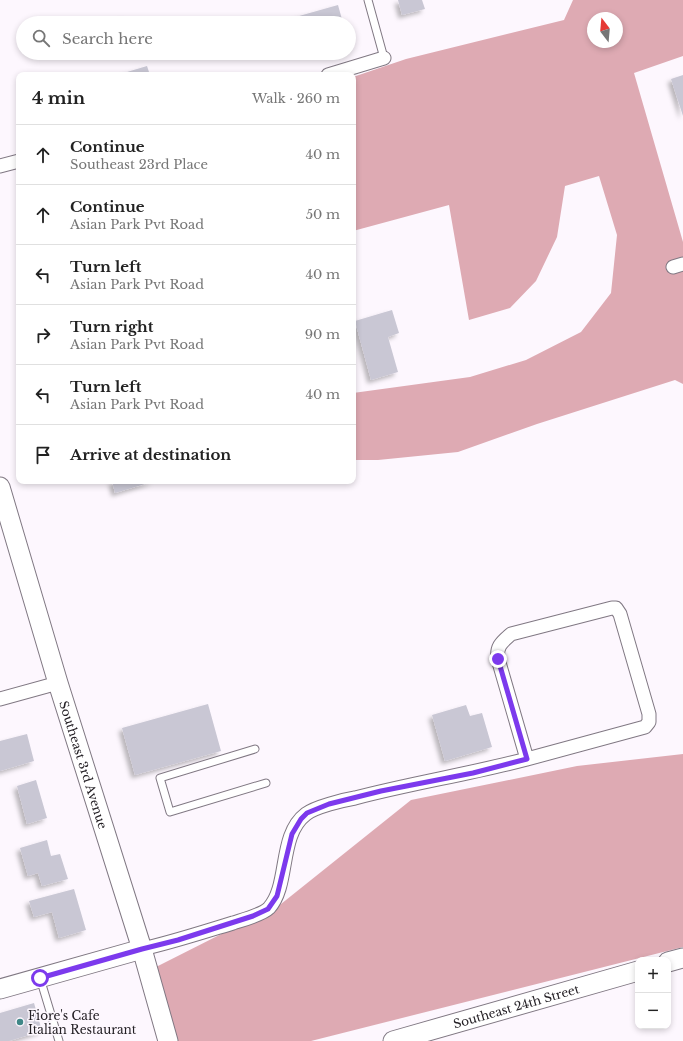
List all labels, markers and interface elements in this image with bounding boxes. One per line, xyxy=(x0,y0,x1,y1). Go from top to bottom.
north arrow xyxy=(587,12,623,48)
search box xyxy=(16,16,356,60)
icon: search xyxy=(30,27,52,49)
text: Search here xyxy=(62,29,153,48)
text: 4 min xyxy=(32,88,85,109)
text: Walk · 260 m xyxy=(252,90,340,107)
text: Continue xyxy=(70,137,145,156)
icon: ahead xyxy=(32,144,54,166)
text: 40 m xyxy=(305,146,340,163)
text: Southeast 23rd Place xyxy=(70,156,208,173)
text: Continue xyxy=(70,197,145,216)
icon: ahead xyxy=(32,204,54,226)
text: 50 m xyxy=(306,206,340,223)
text: Asian Park Pvt Road xyxy=(70,216,204,233)
text: Turn left xyxy=(70,257,141,276)
icon: left xyxy=(32,264,54,286)
text: 40 m xyxy=(305,266,340,283)
text: Asian Park Pvt Road xyxy=(70,276,204,293)
text: Turn right xyxy=(70,317,153,336)
icon: right xyxy=(32,324,54,346)
text: 90 m xyxy=(305,326,340,343)
text: Asian Park Pvt Road xyxy=(70,336,204,353)
text: Turn left xyxy=(70,377,141,396)
icon: left xyxy=(32,384,54,406)
text: 40 m xyxy=(305,386,340,403)
text: Asian Park Pvt Road xyxy=(70,396,204,413)
icon: arrive xyxy=(32,444,54,466)
text: Arrive at destination xyxy=(70,445,231,464)
route end xyxy=(489,650,507,668)
street label: Southeast 3rd Avenue xyxy=(57,699,111,831)
map controls xyxy=(635,957,671,1029)
button: + xyxy=(635,957,671,993)
route start xyxy=(31,969,49,987)
street label: Southeast 24th Street xyxy=(451,981,581,1031)
button: − xyxy=(635,993,671,1029)
place label: Fiore's Cafe Italian Restaurant xyxy=(28,1008,137,1037)
marker: Fiore's Cafe Italian Restaurant xyxy=(15,1017,25,1027)

